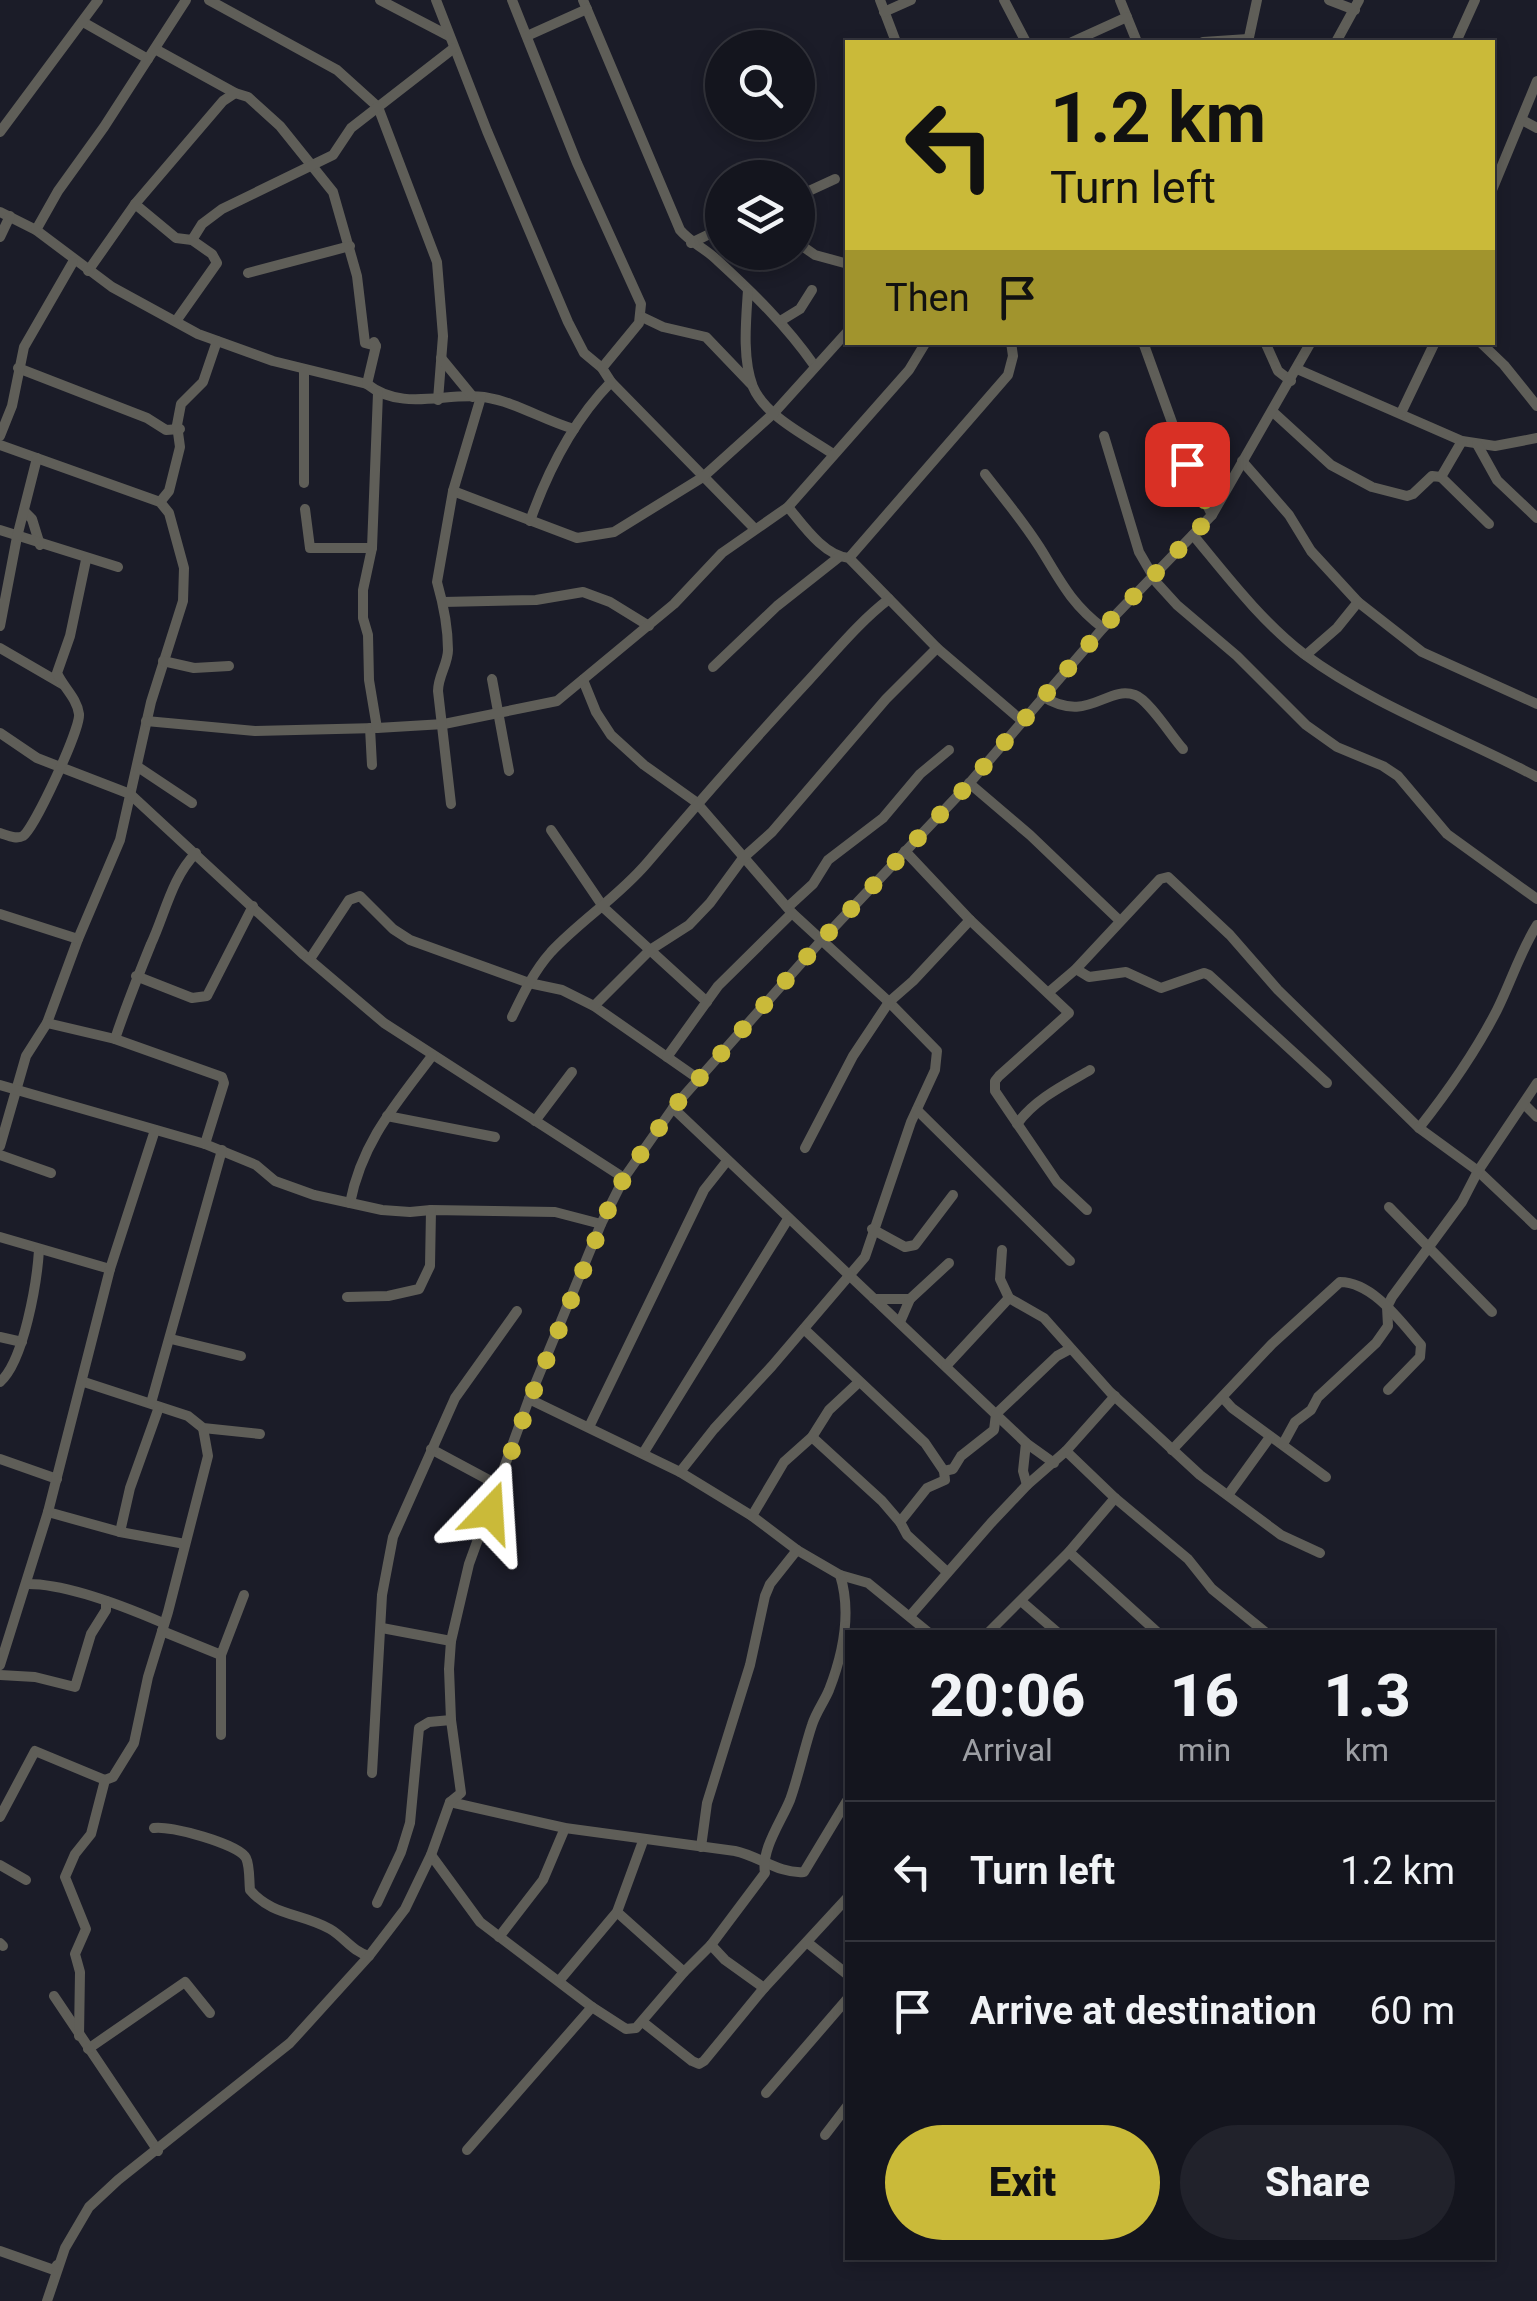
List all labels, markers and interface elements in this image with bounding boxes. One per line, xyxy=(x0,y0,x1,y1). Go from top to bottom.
map controls xyxy=(705,30,815,270)
button: search xyxy=(705,30,815,140)
text: 1.2 km xyxy=(1050,77,1266,159)
icon: left xyxy=(885,80,1015,210)
button: layers xyxy=(705,160,815,270)
text: Turn left xyxy=(1050,161,1216,214)
icon: arrive xyxy=(990,270,1045,325)
text: Then xyxy=(885,276,970,320)
pin xyxy=(1145,422,1230,507)
icon: arrive xyxy=(1160,437,1215,492)
position arrow xyxy=(438,1460,542,1564)
text: 20:06 xyxy=(929,1660,1085,1731)
text: 16 xyxy=(1170,1660,1239,1731)
text: 1.3 xyxy=(1324,1660,1411,1731)
text: Arrival xyxy=(962,1731,1053,1769)
text: min xyxy=(1178,1731,1231,1769)
text: km xyxy=(1345,1731,1389,1769)
icon: left xyxy=(885,1844,940,1899)
text: Turn left xyxy=(970,1849,1115,1893)
text: 1.2 km xyxy=(1340,1849,1455,1893)
icon: arrive xyxy=(885,1984,940,2039)
text: Arrive at destination xyxy=(970,1989,1317,2033)
text: 60 m xyxy=(1370,1989,1455,2033)
button: Exit xyxy=(885,2125,1160,2240)
button: Share xyxy=(1180,2125,1455,2240)

